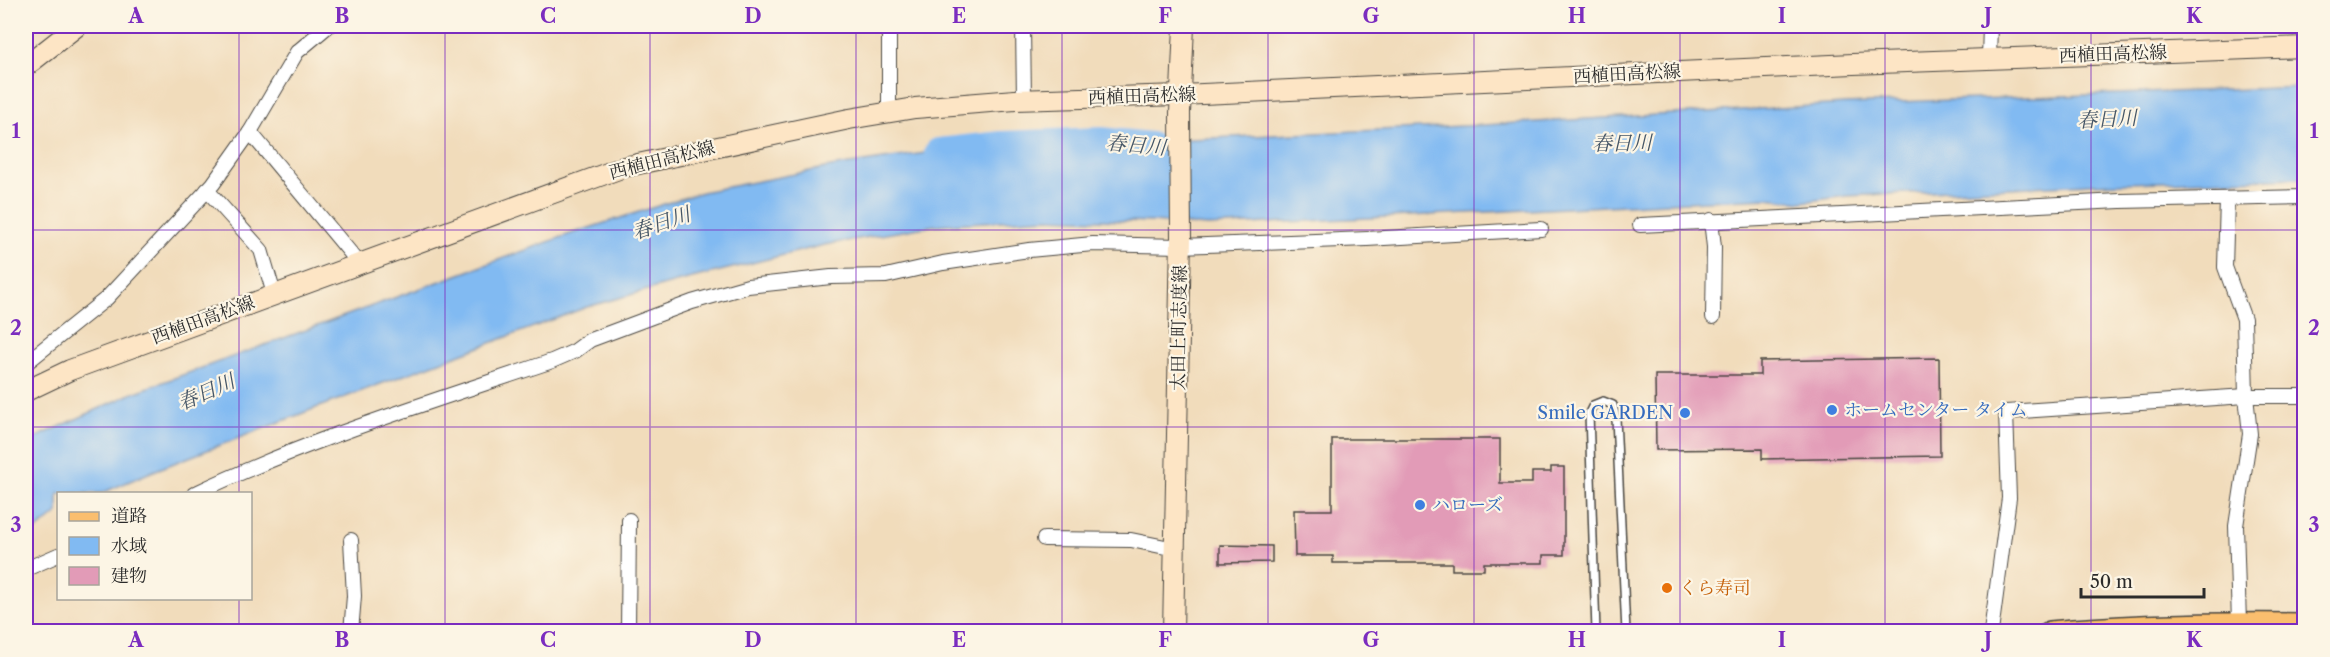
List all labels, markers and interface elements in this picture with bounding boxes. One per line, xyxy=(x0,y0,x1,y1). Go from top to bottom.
text: A xyxy=(127,4,144,28)
text: B xyxy=(335,4,350,28)
text: C xyxy=(540,4,556,28)
text: D xyxy=(744,4,762,28)
text: E xyxy=(952,4,966,28)
text: F xyxy=(1158,4,1172,28)
text: G xyxy=(1363,4,1380,28)
text: H xyxy=(1568,4,1586,28)
text: I xyxy=(1778,4,1786,28)
text: J xyxy=(1980,4,1992,28)
text: K xyxy=(2186,4,2203,28)
street label: 西植田高松線 xyxy=(2059,41,2167,67)
street label: 西植田高松線 xyxy=(1572,60,1682,88)
street label: 西植田高松線 xyxy=(1088,83,1196,109)
water label: 春日川 xyxy=(2076,105,2140,133)
text: 1 xyxy=(12,119,21,143)
text: 1 xyxy=(2310,119,2319,143)
water label: 春日川 xyxy=(1105,130,1169,160)
water label: 春日川 xyxy=(1592,130,1654,156)
street label: 西植田高松線 xyxy=(607,136,717,184)
water label: 春日川 xyxy=(629,201,695,244)
street label: 太田上町志度線 xyxy=(1167,265,1191,391)
street label: 西植田高松線 xyxy=(148,291,258,349)
text: 2 xyxy=(10,316,22,340)
text: 2 xyxy=(2308,316,2320,340)
water label: 春日川 xyxy=(174,368,240,415)
place label: ホームセンター タイム xyxy=(1844,399,2028,421)
place label: Smile GARDEN xyxy=(1537,402,1673,424)
marker: ホームセンター タイム xyxy=(1825,403,1839,417)
marker: Smile GARDEN xyxy=(1678,406,1692,420)
legend xyxy=(57,492,252,600)
place label: ハローズ xyxy=(1432,494,1503,516)
marker: ハローズ xyxy=(1413,498,1427,512)
text: 道路 xyxy=(111,505,147,527)
text: 3 xyxy=(10,513,22,537)
text: 3 xyxy=(2308,513,2320,537)
text: 水域 xyxy=(111,535,147,557)
scale bar xyxy=(2081,561,2204,599)
text: 建物 xyxy=(111,565,147,587)
text: 50 m xyxy=(2090,571,2133,593)
place label: くら寿司 xyxy=(1679,577,1751,599)
marker: くら寿司 xyxy=(1660,581,1674,595)
text: A xyxy=(127,628,144,652)
text: B xyxy=(335,628,350,652)
text: C xyxy=(540,628,556,652)
text: D xyxy=(744,628,762,652)
text: E xyxy=(952,628,966,652)
text: F xyxy=(1158,628,1172,652)
text: G xyxy=(1363,628,1380,652)
text: H xyxy=(1568,628,1586,652)
text: I xyxy=(1778,628,1786,652)
text: J xyxy=(1980,628,1992,652)
text: K xyxy=(2186,628,2203,652)

